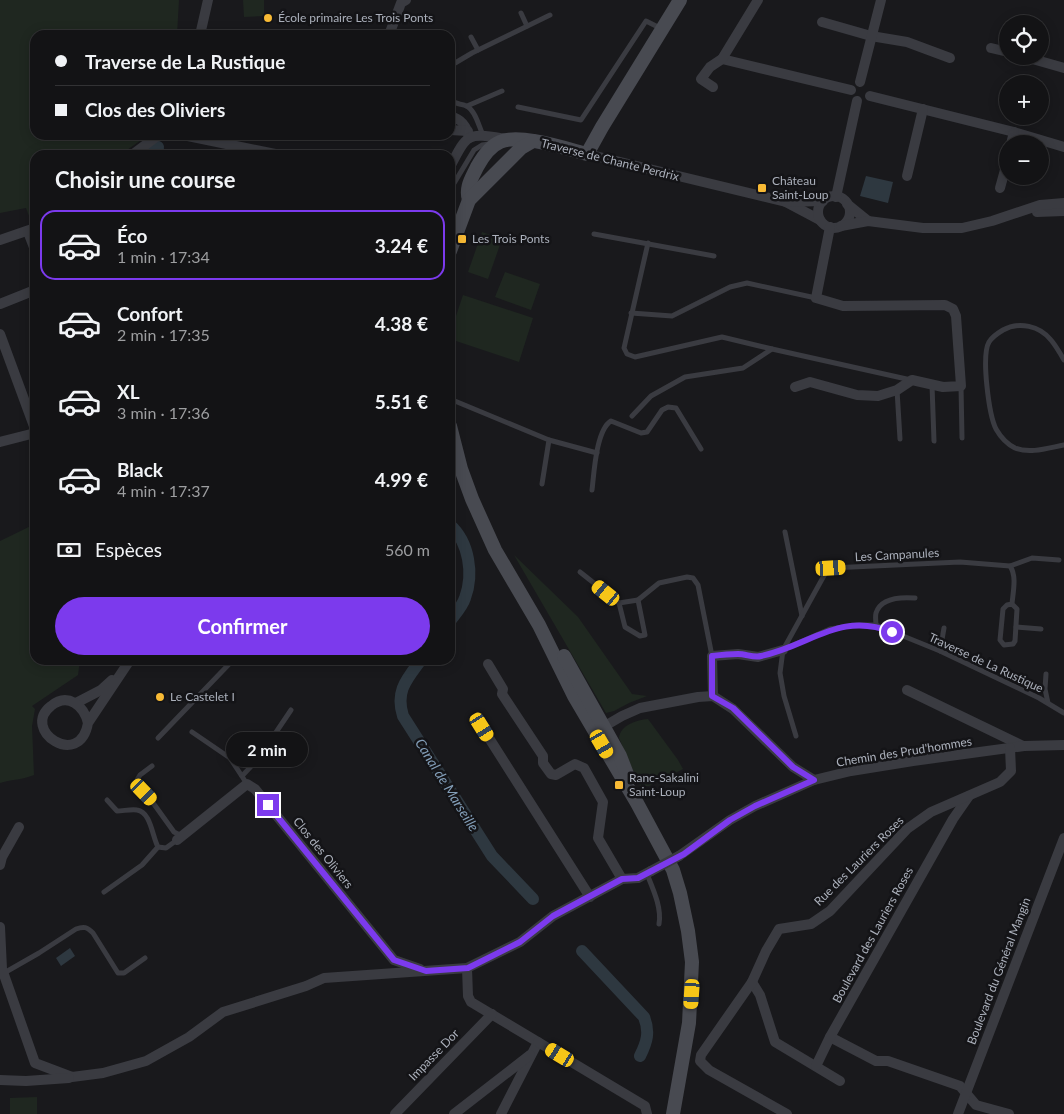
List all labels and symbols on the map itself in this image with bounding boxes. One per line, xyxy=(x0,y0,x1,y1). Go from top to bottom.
place label: École primaire Les Trois Ponts xyxy=(278,10,433,25)
marker: École primaire Les Trois Ponts xyxy=(262,12,274,24)
street label: Traverse de Chante Perdrix xyxy=(540,135,681,184)
place label: Château Saint-Loup xyxy=(772,173,829,202)
marker: Château Saint-Loup xyxy=(756,182,768,194)
place label: Les Trois Ponts xyxy=(472,231,550,246)
marker: Les Trois Ponts xyxy=(456,233,468,245)
street label: Les Campanules xyxy=(854,545,940,564)
car xyxy=(815,560,846,576)
car xyxy=(589,578,622,608)
route start xyxy=(881,621,903,643)
street label: Traverse de La Rustique xyxy=(926,629,1046,696)
place label: Le Castelet I xyxy=(170,689,235,704)
marker: Le Castelet I xyxy=(154,691,166,703)
car xyxy=(467,710,496,744)
car xyxy=(588,727,615,761)
callout: 2 min xyxy=(227,732,309,768)
street label: Chemin des Prud'hommes xyxy=(835,733,973,770)
water label: Canal de Marseille xyxy=(412,735,483,835)
place label: Ranc-Sakalini Saint-Loup xyxy=(629,770,699,799)
car xyxy=(128,776,159,808)
marker: Ranc-Sakalini Saint-Loup xyxy=(613,779,625,791)
route end xyxy=(257,794,279,816)
street label: Rue des Lauriers Roses xyxy=(811,813,907,909)
street label: Clos des Oliviers xyxy=(290,814,357,891)
street label: Boulevard des Lauriers Roses xyxy=(829,864,916,1005)
street label: Boulevard du Général Mangin xyxy=(964,895,1034,1046)
car xyxy=(683,979,700,1009)
street label: Impasse Dor xyxy=(405,1025,462,1084)
car xyxy=(543,1041,576,1069)

